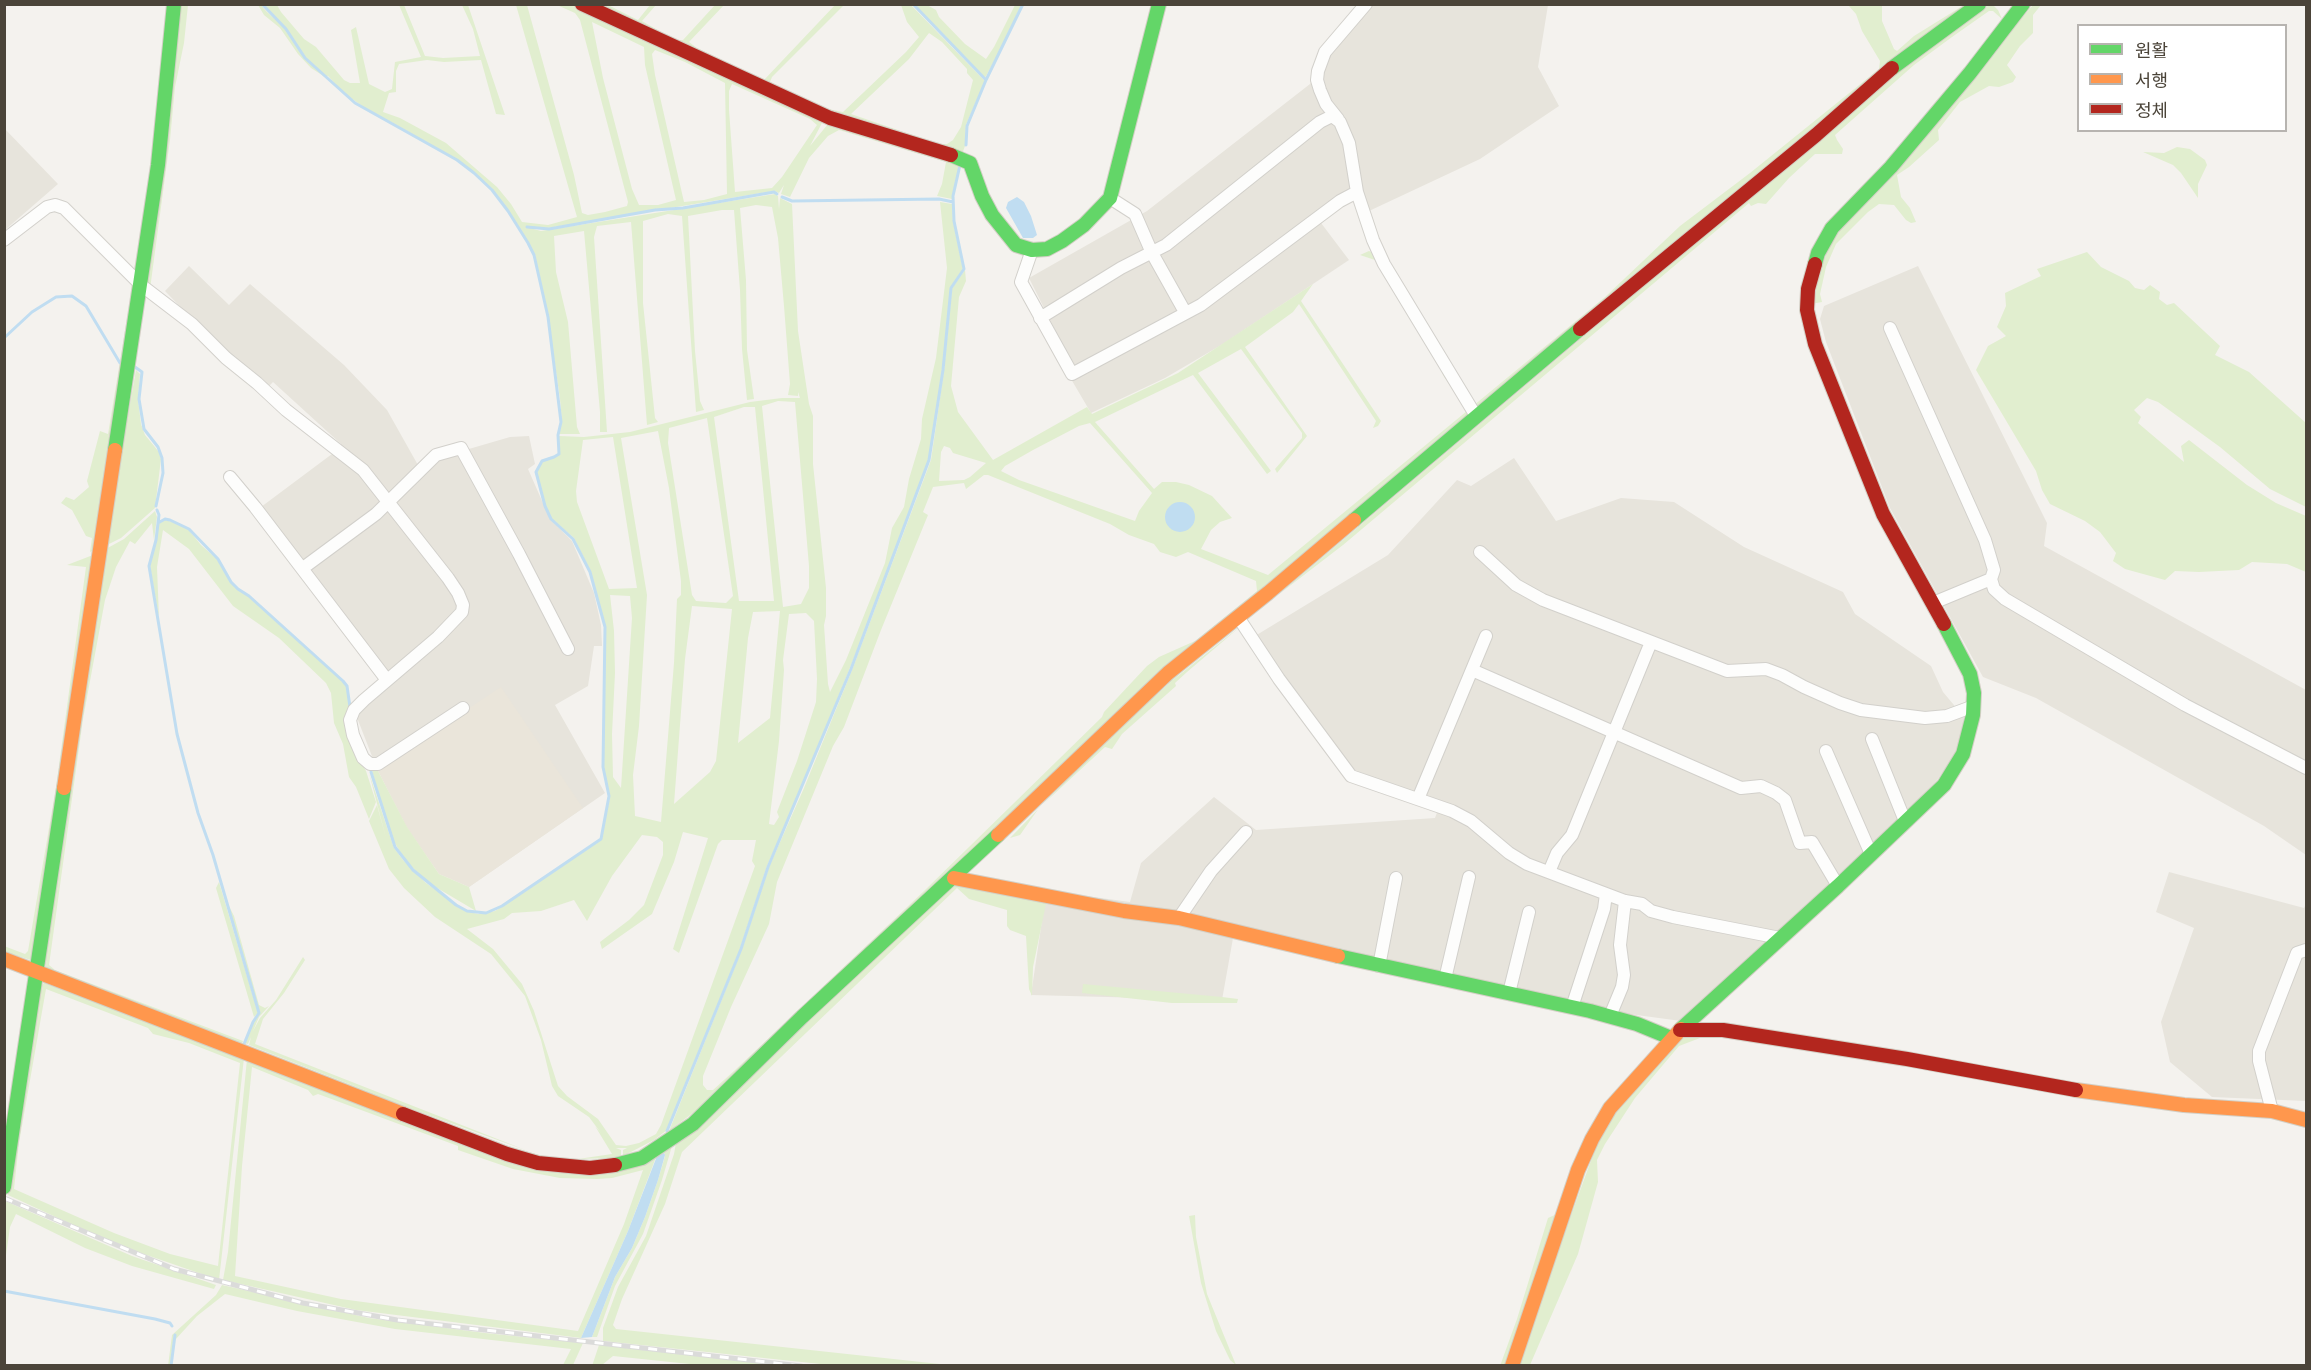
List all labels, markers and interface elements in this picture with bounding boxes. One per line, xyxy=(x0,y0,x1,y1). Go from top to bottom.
legend xyxy=(2077,24,2287,132)
text: 원활 xyxy=(2135,40,2168,60)
text: 서행 xyxy=(2135,70,2168,90)
text: 정체 xyxy=(2135,100,2168,120)

